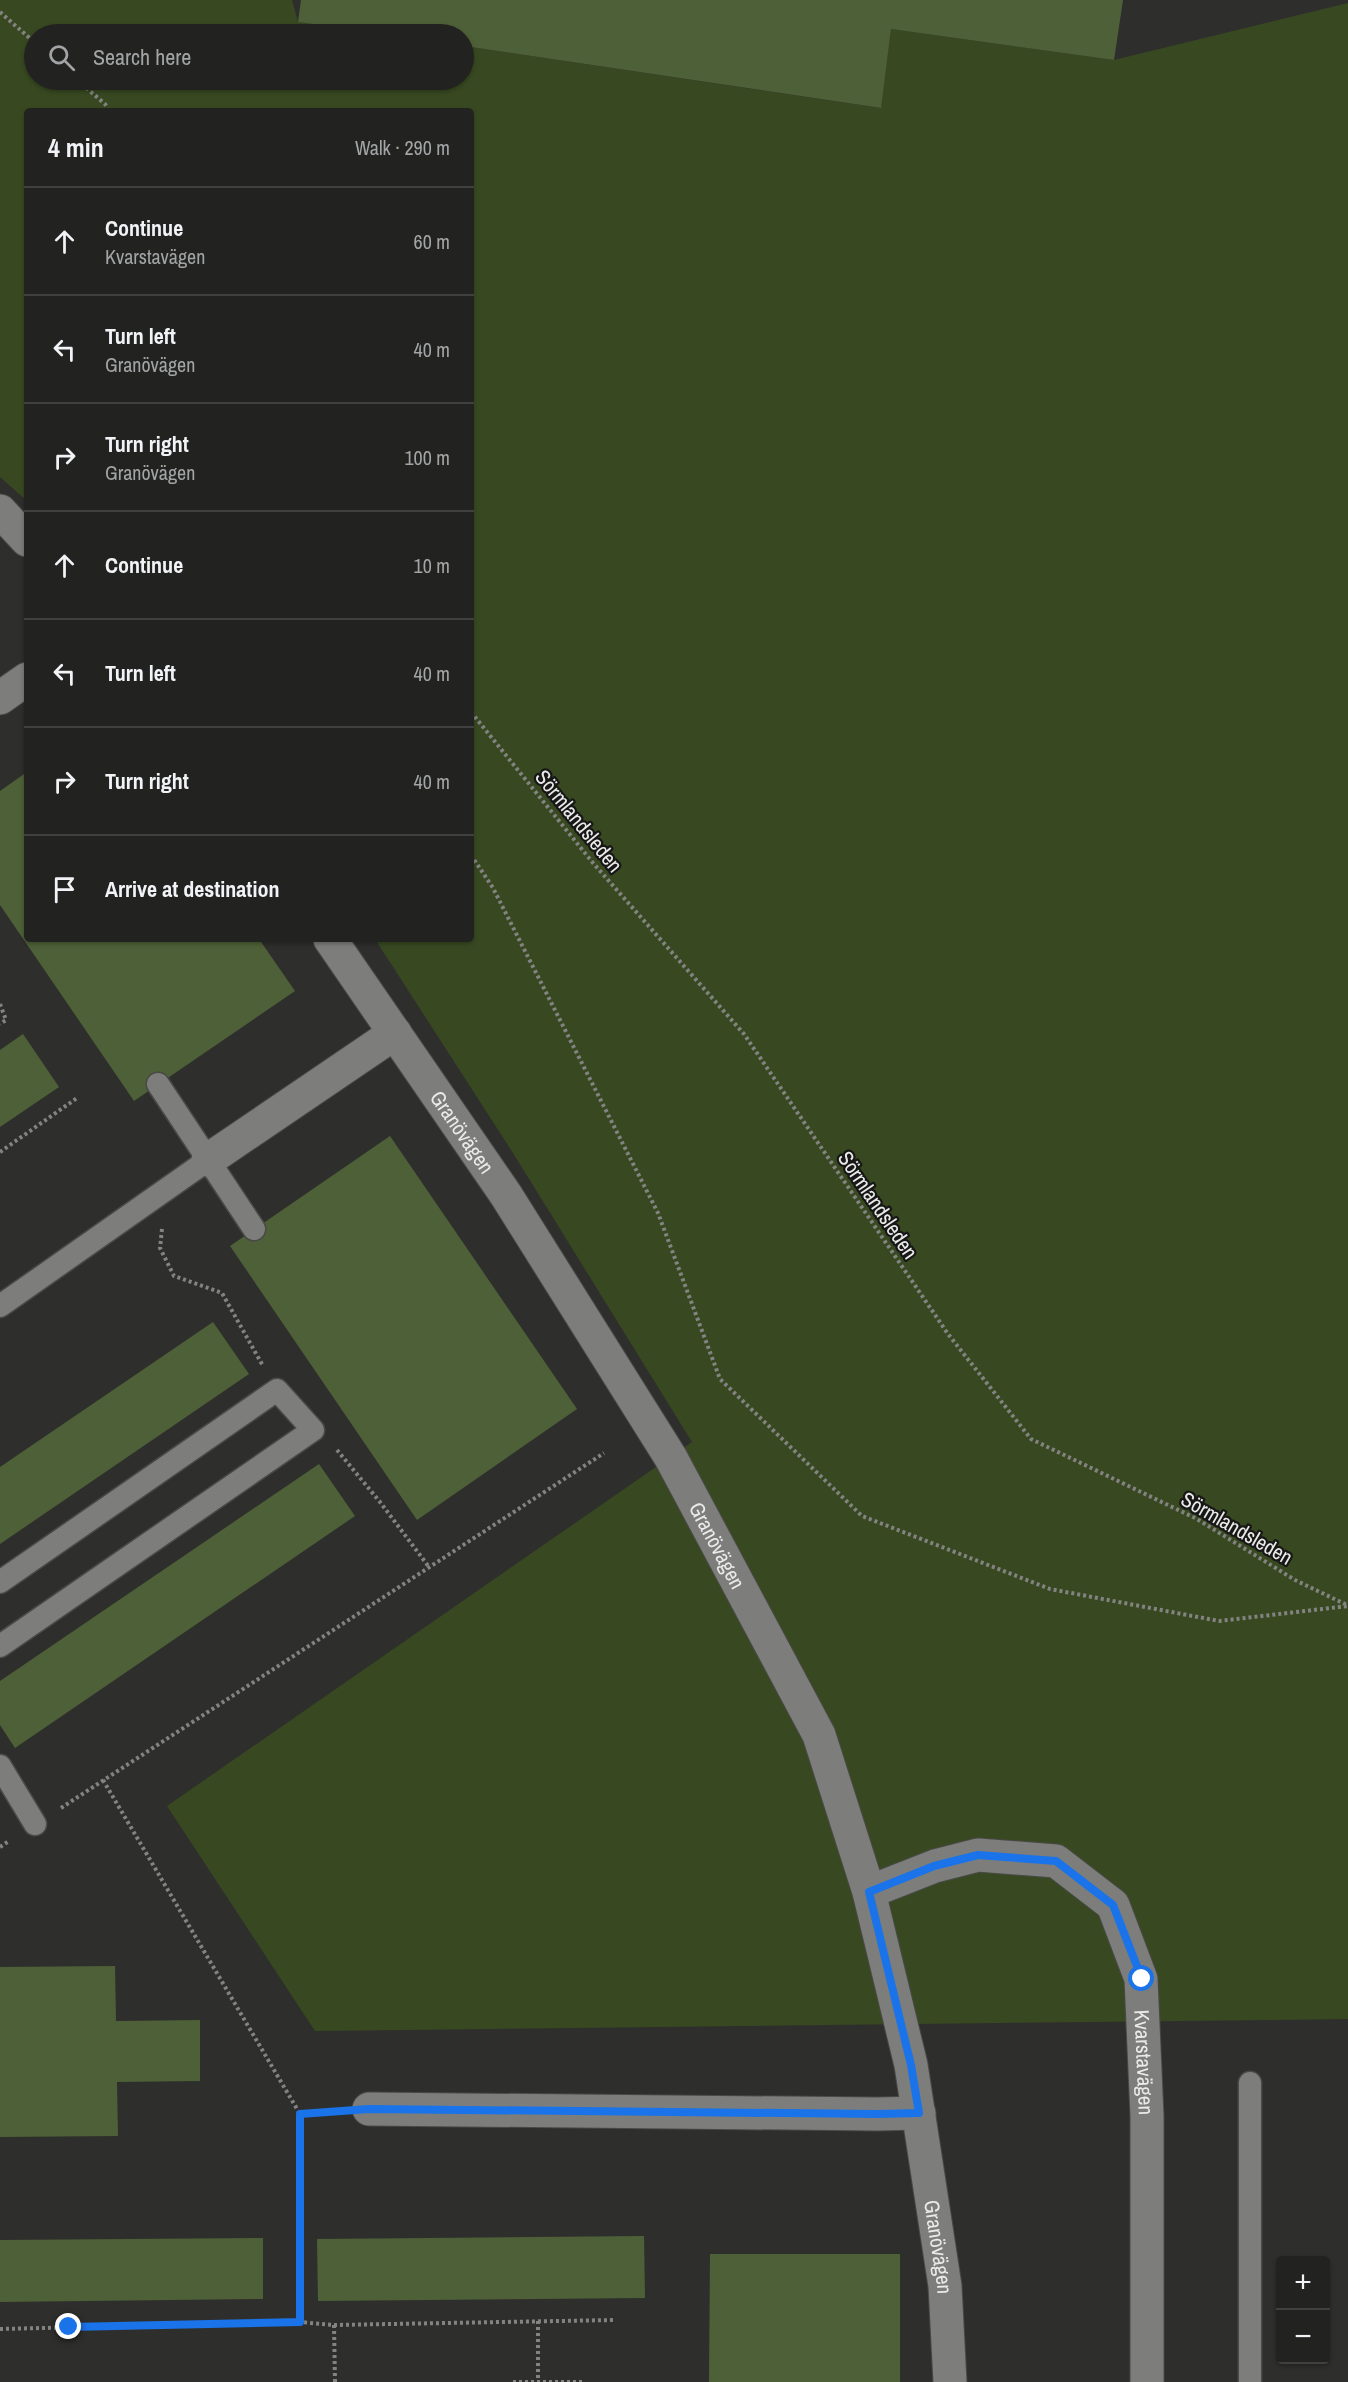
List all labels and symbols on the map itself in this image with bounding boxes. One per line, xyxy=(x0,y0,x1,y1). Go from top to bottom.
street label: Sörmlandsleden xyxy=(529,764,629,878)
street label: Granövägen xyxy=(424,1085,501,1179)
street label: Sörmlandsleden xyxy=(831,1145,925,1265)
street label: Sörmlandsleden xyxy=(1176,1484,1298,1572)
street label: Granövägen xyxy=(682,1497,753,1594)
route start xyxy=(1128,1965,1154,1991)
street label: Kvarstavägen xyxy=(1128,2009,1161,2116)
street label: Granövägen xyxy=(917,2198,960,2295)
route end xyxy=(55,2313,81,2339)

